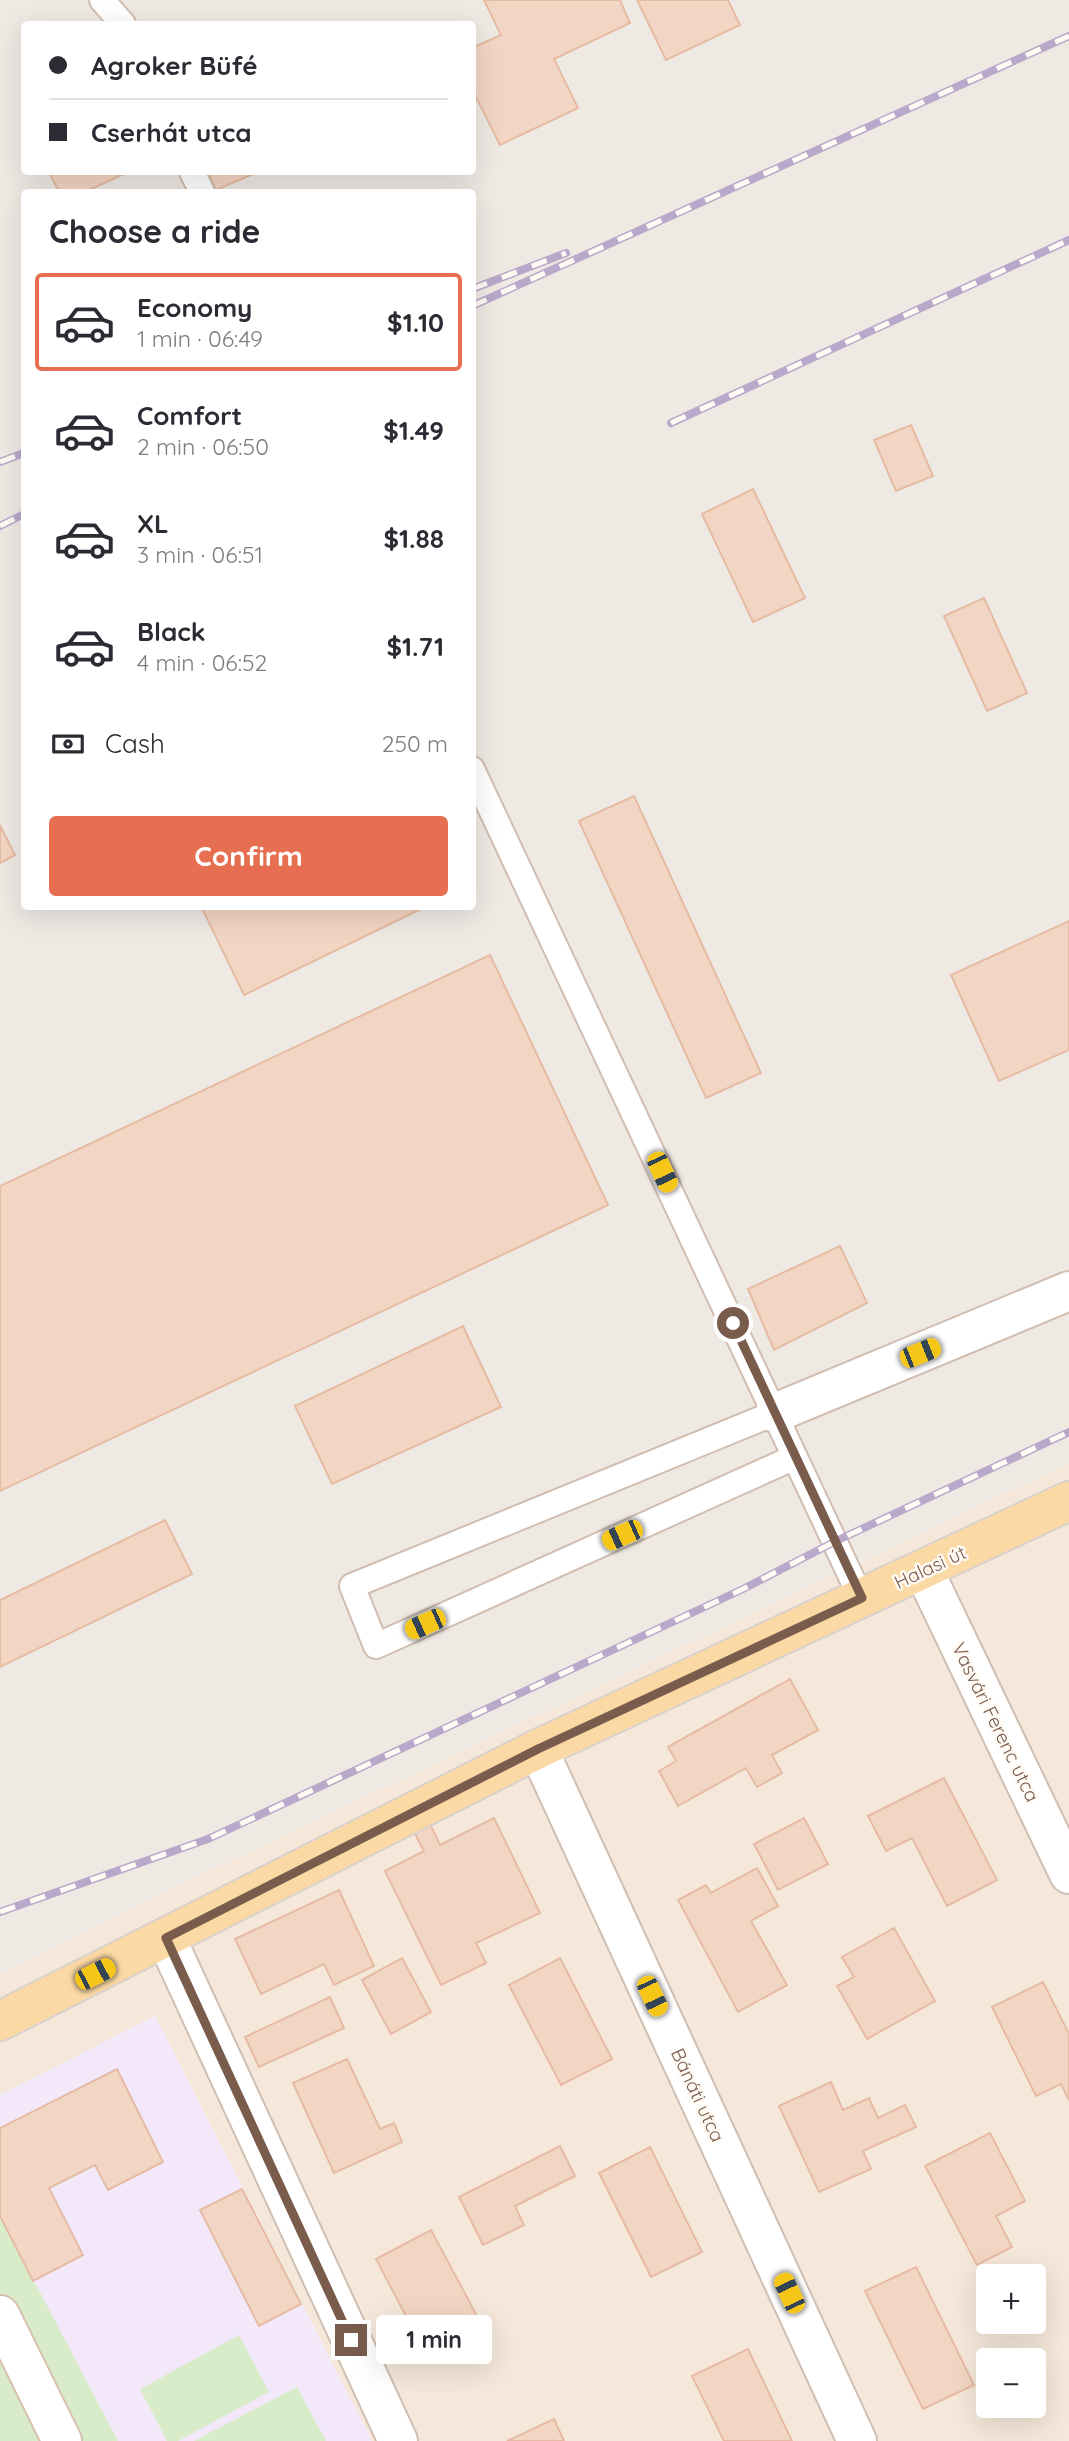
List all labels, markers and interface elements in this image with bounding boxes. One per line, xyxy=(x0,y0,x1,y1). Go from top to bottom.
text: Agroker Büfé xyxy=(91,49,257,82)
text: Cserhát utca xyxy=(91,116,252,149)
text: Choose a ride xyxy=(49,211,261,251)
icon: car xyxy=(53,291,116,354)
text: Economy xyxy=(137,291,252,324)
text: $1.10 xyxy=(387,306,444,339)
text: 1 min · 06:49 xyxy=(137,324,263,353)
icon: car xyxy=(53,399,116,462)
text: Comfort xyxy=(137,399,242,432)
text: $1.49 xyxy=(383,414,444,447)
text: 2 min · 06:50 xyxy=(137,432,269,461)
icon: car xyxy=(53,507,116,570)
text: XL xyxy=(137,507,169,540)
text: $1.88 xyxy=(383,522,444,555)
text: 3 min · 06:51 xyxy=(137,540,263,569)
icon: car xyxy=(53,615,116,678)
text: Black xyxy=(137,615,206,648)
text: $1.71 xyxy=(386,630,444,663)
text: 4 min · 06:52 xyxy=(137,648,267,677)
icon: cash xyxy=(49,725,87,763)
text: Cash xyxy=(105,727,165,760)
text: 250 m xyxy=(382,729,448,758)
button: Confirm xyxy=(49,816,448,896)
car xyxy=(644,1149,681,1195)
route start xyxy=(717,1307,749,1339)
car xyxy=(897,1335,944,1371)
car xyxy=(599,1517,646,1553)
street label: Halasi út xyxy=(890,1540,970,1594)
car xyxy=(402,1606,449,1642)
street label: Vasvári Ferenc utca xyxy=(947,1638,1045,1806)
car xyxy=(72,1955,119,1993)
car xyxy=(634,1973,671,2019)
street label: Bánáti utca xyxy=(666,2044,730,2146)
map controls xyxy=(976,2264,1046,2418)
button: + xyxy=(976,2264,1046,2334)
car xyxy=(771,2270,808,2316)
callout: 1 min xyxy=(376,2316,491,2364)
route end xyxy=(335,2324,367,2356)
text: 1 min xyxy=(406,2325,462,2354)
button: − xyxy=(976,2348,1046,2418)

